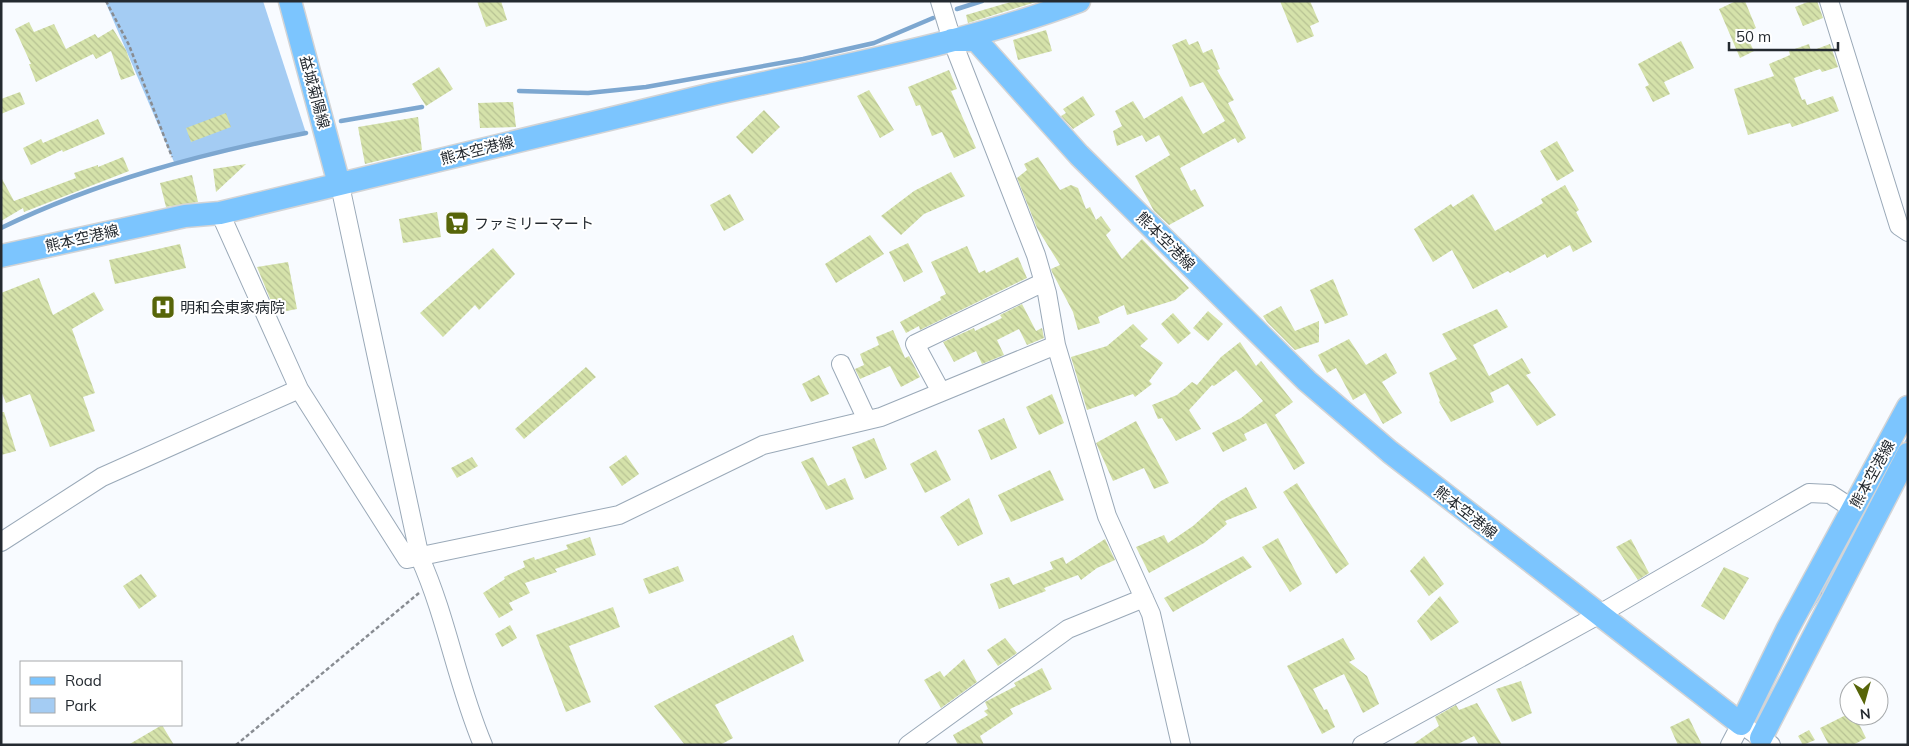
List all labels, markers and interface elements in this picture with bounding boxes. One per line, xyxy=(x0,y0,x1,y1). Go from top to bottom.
scale bar xyxy=(1729,20,1838,52)
text: 50 m xyxy=(1736,27,1771,46)
street label: 益城菊陽線 xyxy=(296,53,334,131)
street label: 熊本空港線 xyxy=(438,132,516,168)
street label: 熊本空港線 xyxy=(1133,208,1199,274)
supermarket icon: ファミリーマート xyxy=(444,210,470,236)
place label: ファミリーマート xyxy=(474,214,594,233)
street label: 熊本空港線 xyxy=(43,220,121,256)
hospital icon: 明和会東家病院 xyxy=(150,294,176,320)
place label: 明和会東家病院 xyxy=(180,298,285,317)
street label: 熊本空港線 xyxy=(1846,437,1898,511)
street label: 熊本空港線 xyxy=(1431,481,1501,543)
legend xyxy=(20,661,182,726)
text: Road xyxy=(65,671,102,690)
north arrow xyxy=(1839,676,1889,726)
text: Park xyxy=(65,696,97,715)
text: N xyxy=(1859,704,1872,723)

